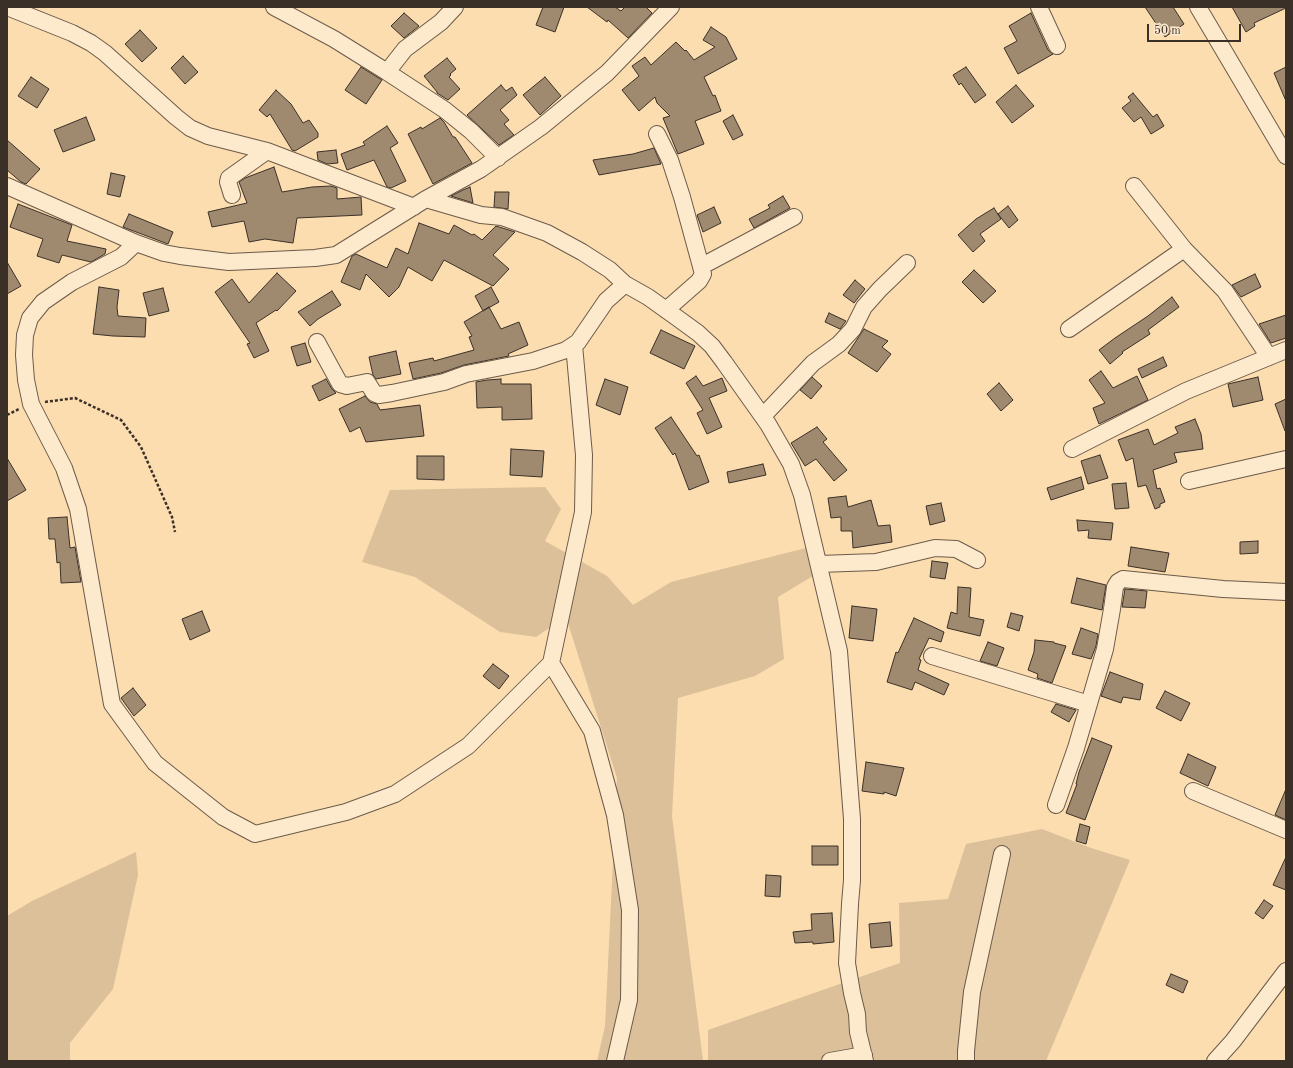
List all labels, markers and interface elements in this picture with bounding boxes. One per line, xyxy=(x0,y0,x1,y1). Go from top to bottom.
scale bar xyxy=(1149,16,1243,42)
text: 50 m xyxy=(1154,25,1181,37)

